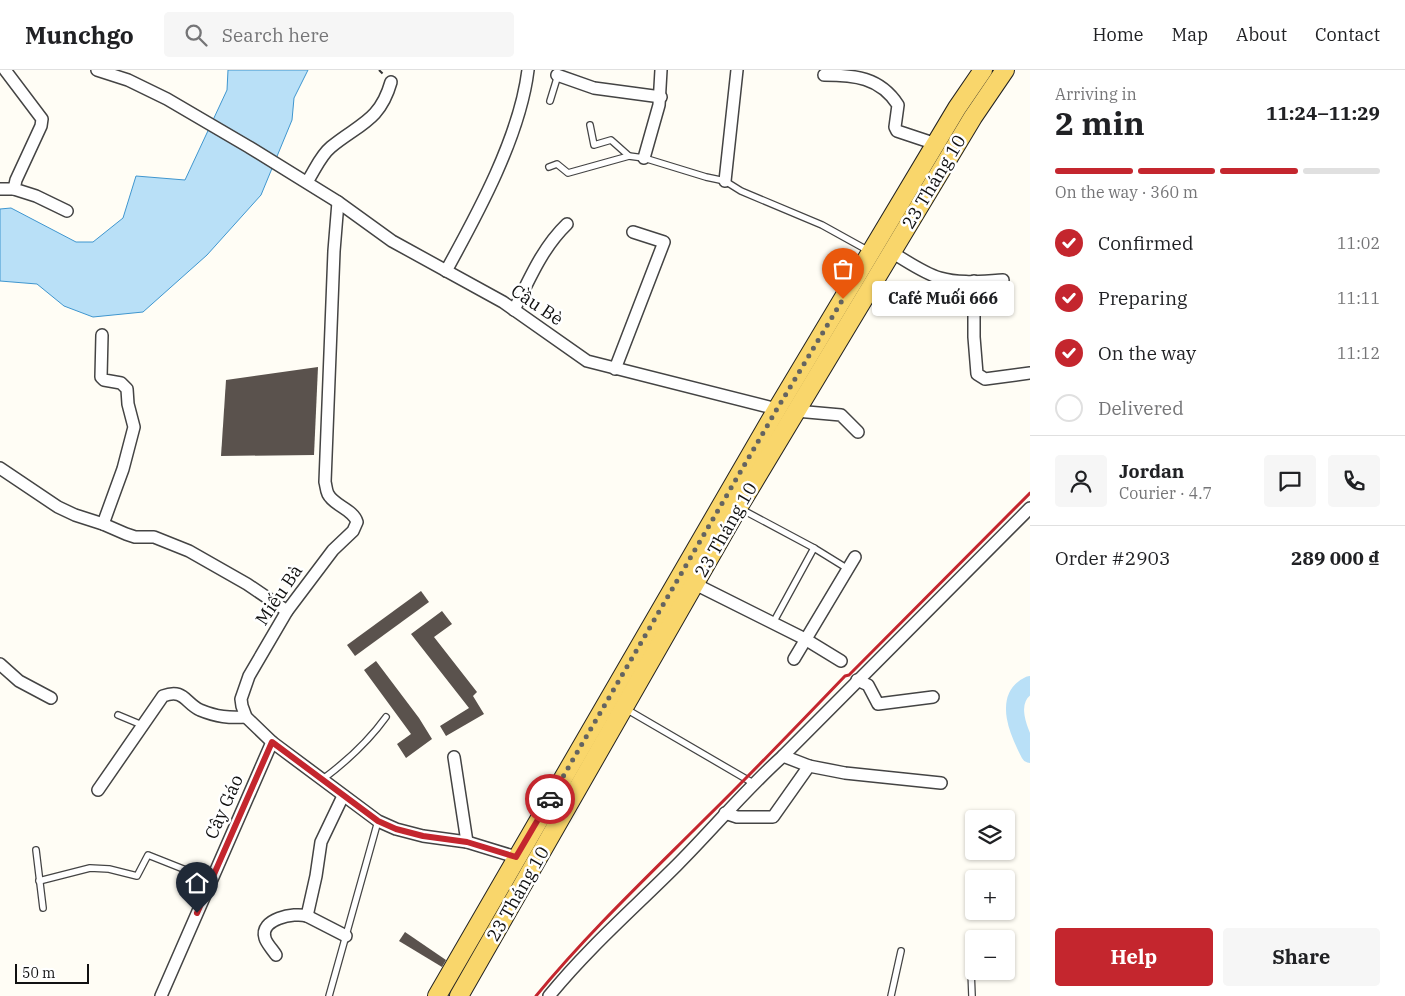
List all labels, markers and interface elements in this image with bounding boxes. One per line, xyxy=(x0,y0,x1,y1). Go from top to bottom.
search box xyxy=(164,12,514,57)
text: Munchgo xyxy=(25,19,134,51)
icon: search xyxy=(182,21,210,49)
text: Search here xyxy=(222,23,329,47)
text: Home xyxy=(1092,23,1144,46)
text: Map xyxy=(1172,23,1208,46)
text: About xyxy=(1236,23,1287,46)
text: Contact xyxy=(1315,23,1380,46)
text: Arriving in xyxy=(1055,84,1137,104)
text: 11:24–11:29 xyxy=(1266,101,1380,125)
text: 2 min xyxy=(1055,102,1145,144)
street label: 23 Tháng 10 xyxy=(897,131,971,233)
text: On the way · 360 m xyxy=(1055,182,1198,202)
icon: check xyxy=(1055,229,1083,257)
text: Confirmed xyxy=(1098,231,1193,255)
text: 11:02 xyxy=(1337,233,1380,253)
pin xyxy=(822,248,864,299)
icon: bag xyxy=(829,255,857,283)
street label: Cầu Bè xyxy=(507,279,568,330)
callout: Café Muối 666 xyxy=(873,282,1016,316)
icon: check xyxy=(1055,284,1083,312)
text: Preparing xyxy=(1098,286,1187,310)
text: Café Muối 666 xyxy=(888,288,998,308)
text: 11:11 xyxy=(1337,288,1380,308)
icon: check xyxy=(1055,339,1083,367)
text: On the way xyxy=(1098,341,1196,365)
text: 11:12 xyxy=(1337,343,1380,363)
text: Delivered xyxy=(1098,396,1184,420)
button: person xyxy=(1055,455,1107,507)
button: chat xyxy=(1264,455,1316,507)
button: phone xyxy=(1328,455,1380,507)
text: Jordan xyxy=(1119,459,1184,483)
street label: 23 Tháng 10 xyxy=(689,478,762,581)
text: Courier · 4.7 xyxy=(1119,483,1212,503)
text: Order #2903 xyxy=(1055,546,1170,570)
text: 289 000 ₫ xyxy=(1291,546,1380,570)
street label: Miếu Bà xyxy=(250,560,307,629)
street label: Cây Gáo xyxy=(199,771,248,843)
courier xyxy=(525,774,575,824)
icon: car xyxy=(536,785,564,813)
map controls xyxy=(965,810,1015,980)
button: layers xyxy=(965,810,1015,860)
street label: 23 Tháng 10 xyxy=(481,842,554,945)
pin xyxy=(176,862,218,913)
icon: home xyxy=(183,869,211,897)
button: + xyxy=(965,870,1015,920)
button: Help xyxy=(1055,928,1213,986)
button: Share xyxy=(1223,928,1380,986)
button: − xyxy=(965,930,1015,980)
scale bar xyxy=(15,961,89,984)
text: 50 m xyxy=(22,964,55,982)

